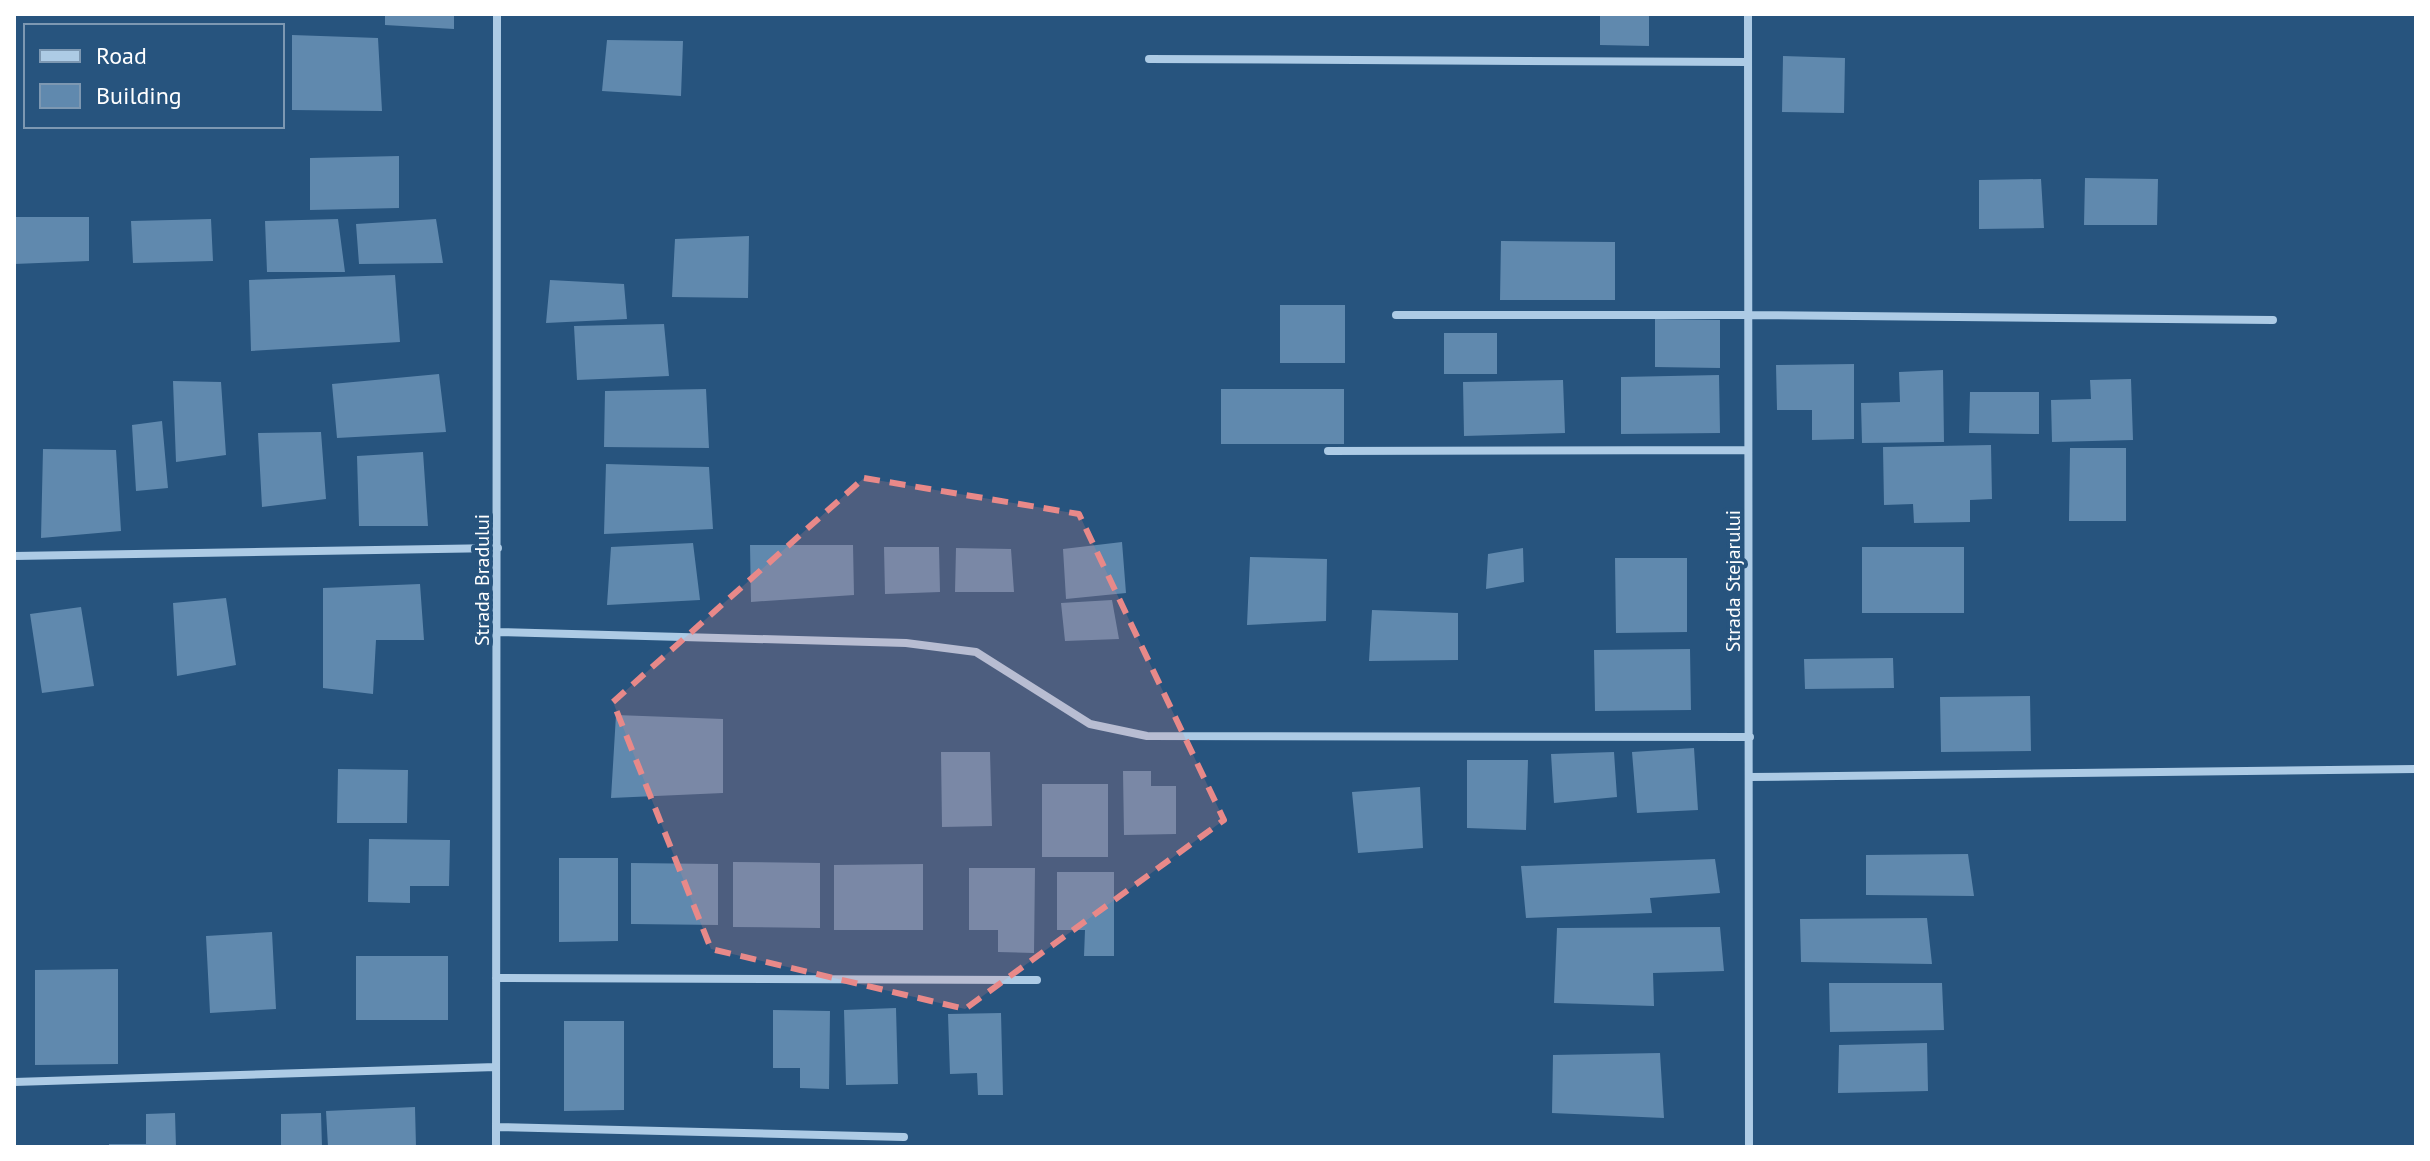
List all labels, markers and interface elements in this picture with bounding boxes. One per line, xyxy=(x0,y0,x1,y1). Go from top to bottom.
legend xyxy=(24,24,284,128)
text: Road xyxy=(96,40,147,71)
text: Building xyxy=(96,80,182,111)
street label: Strada Stejarului xyxy=(1720,510,1746,652)
street label: Strada Bradului xyxy=(469,514,495,646)

